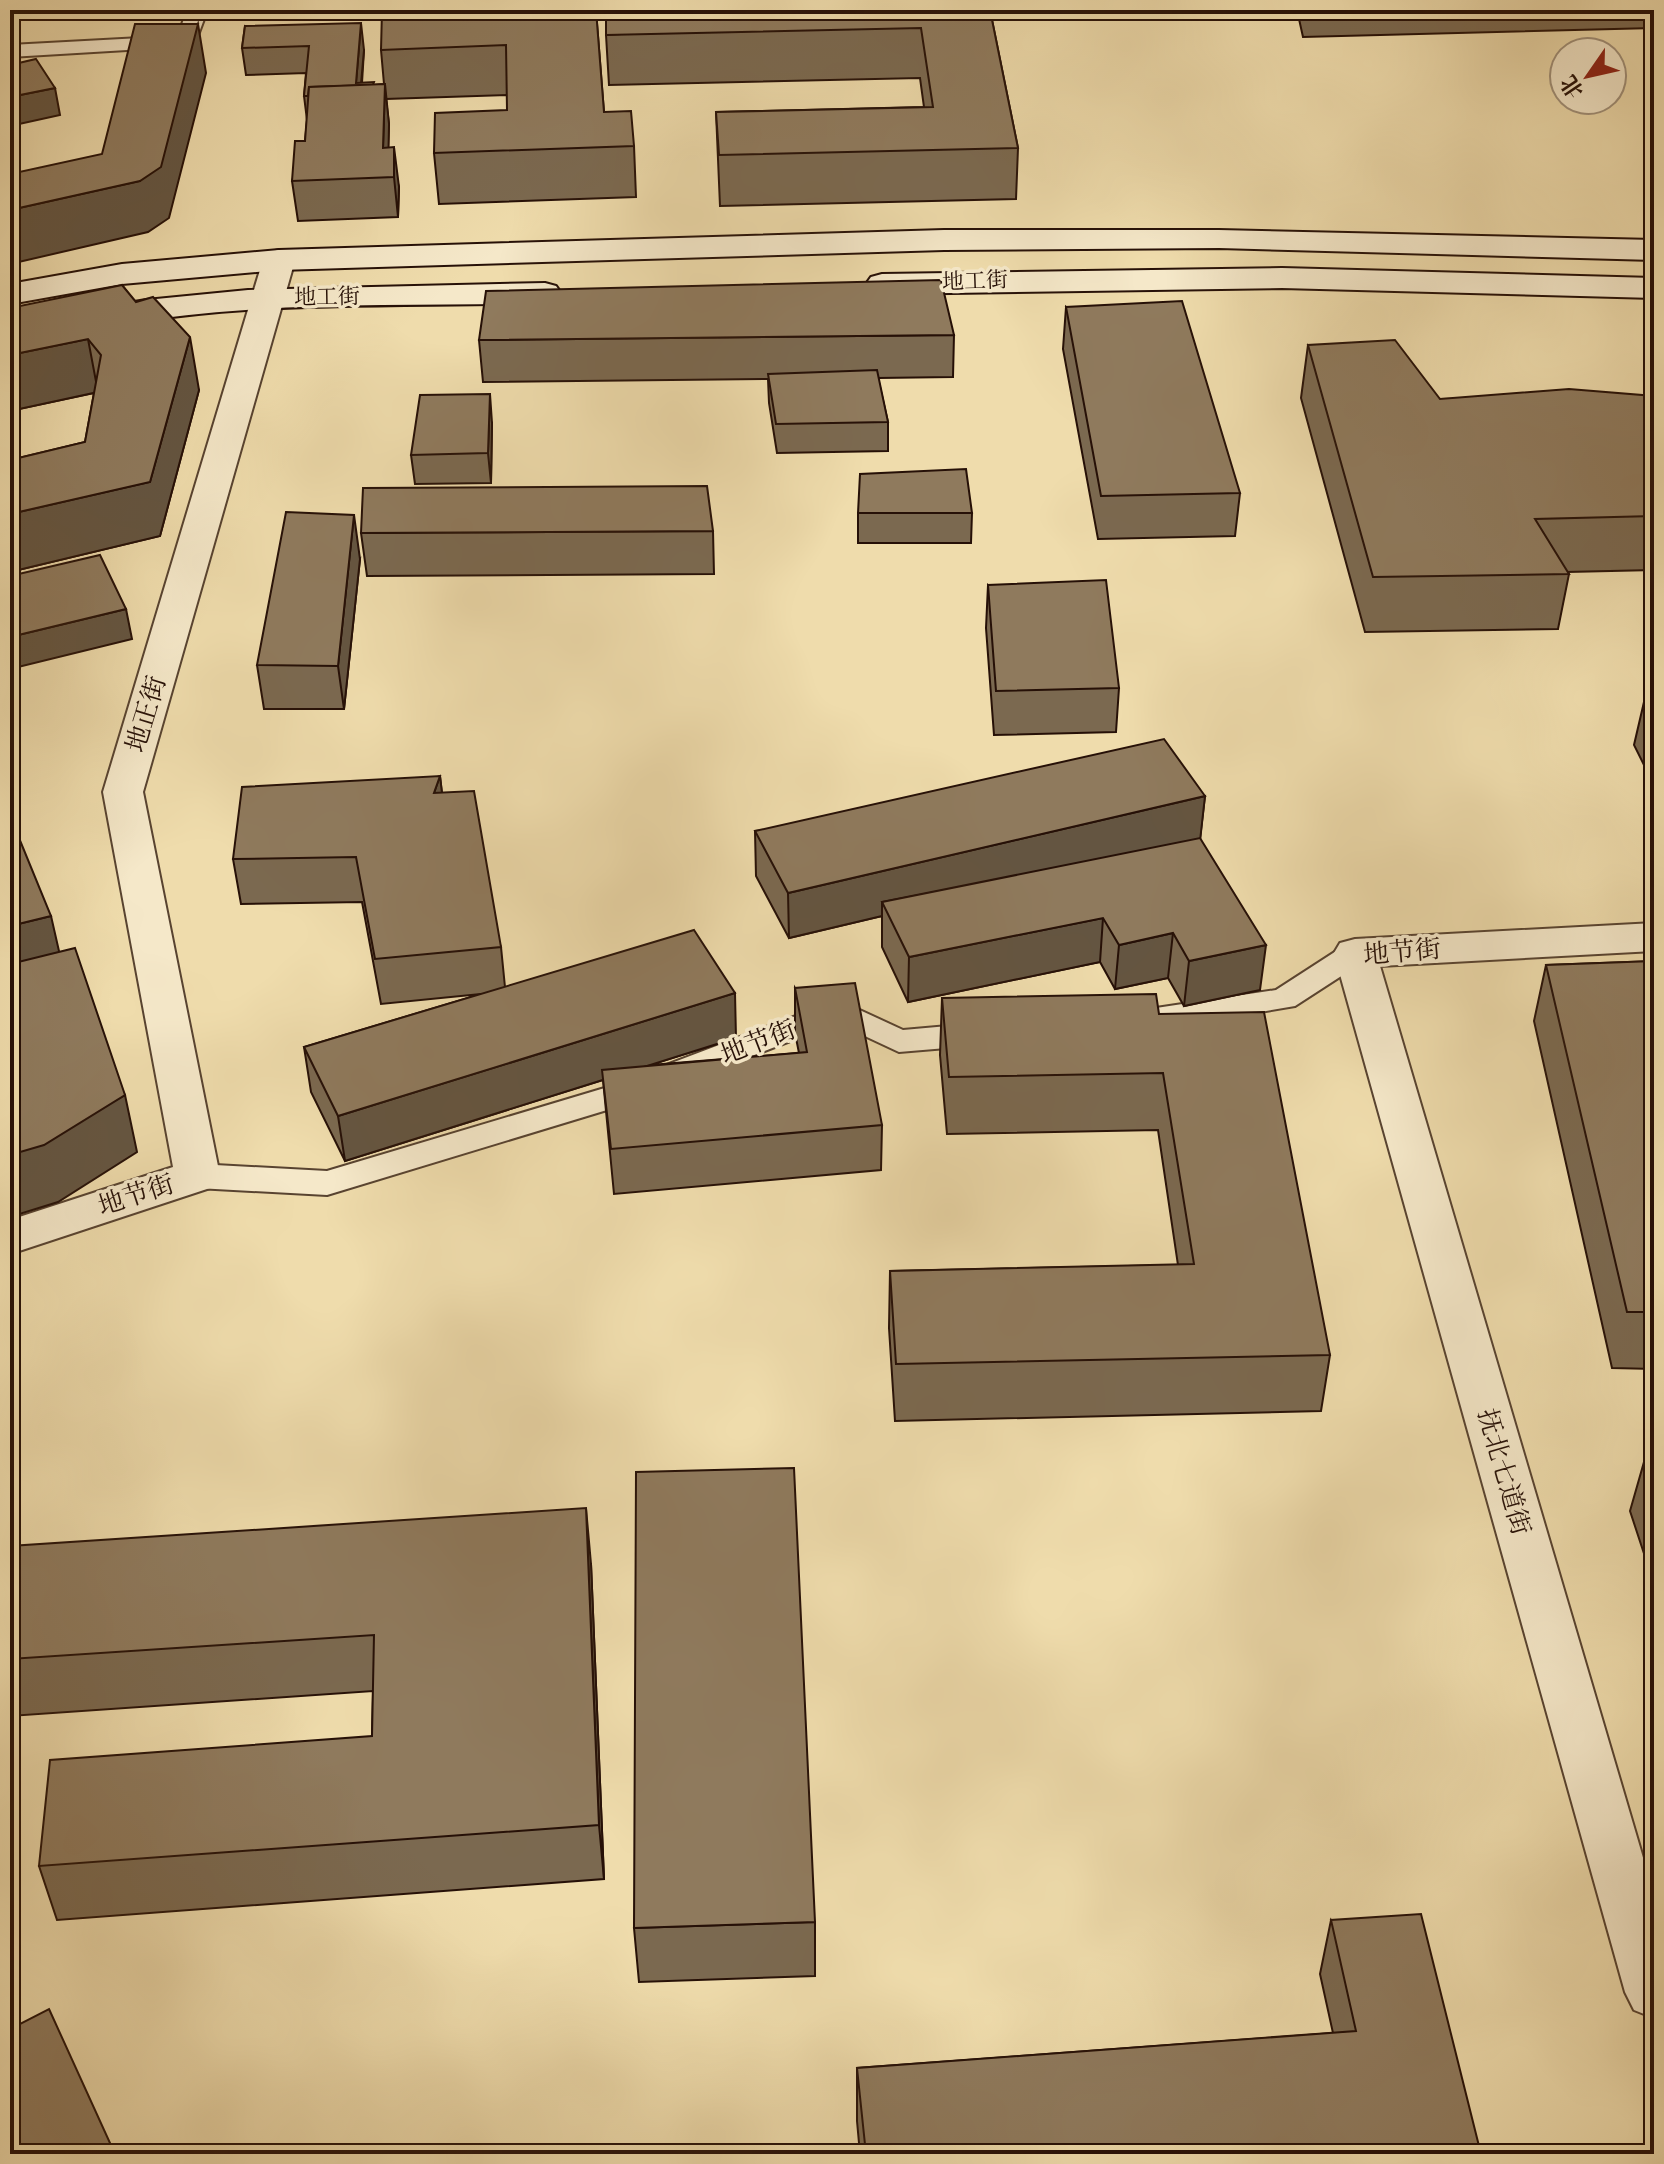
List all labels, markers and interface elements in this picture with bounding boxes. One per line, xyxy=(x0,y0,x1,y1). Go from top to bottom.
north arrow xyxy=(1548,36,1628,116)
text: 北 xyxy=(1555,70,1589,103)
street label: 地工街 xyxy=(942,267,1008,295)
street label: 地工街 xyxy=(294,283,360,311)
street label: 地正街 xyxy=(120,672,172,756)
street label: 地节街 xyxy=(1362,933,1442,971)
street label: 地节街 xyxy=(716,1014,800,1070)
street label: 地节街 xyxy=(94,1168,178,1222)
street label: 抚北七道街 xyxy=(1471,1405,1537,1539)

